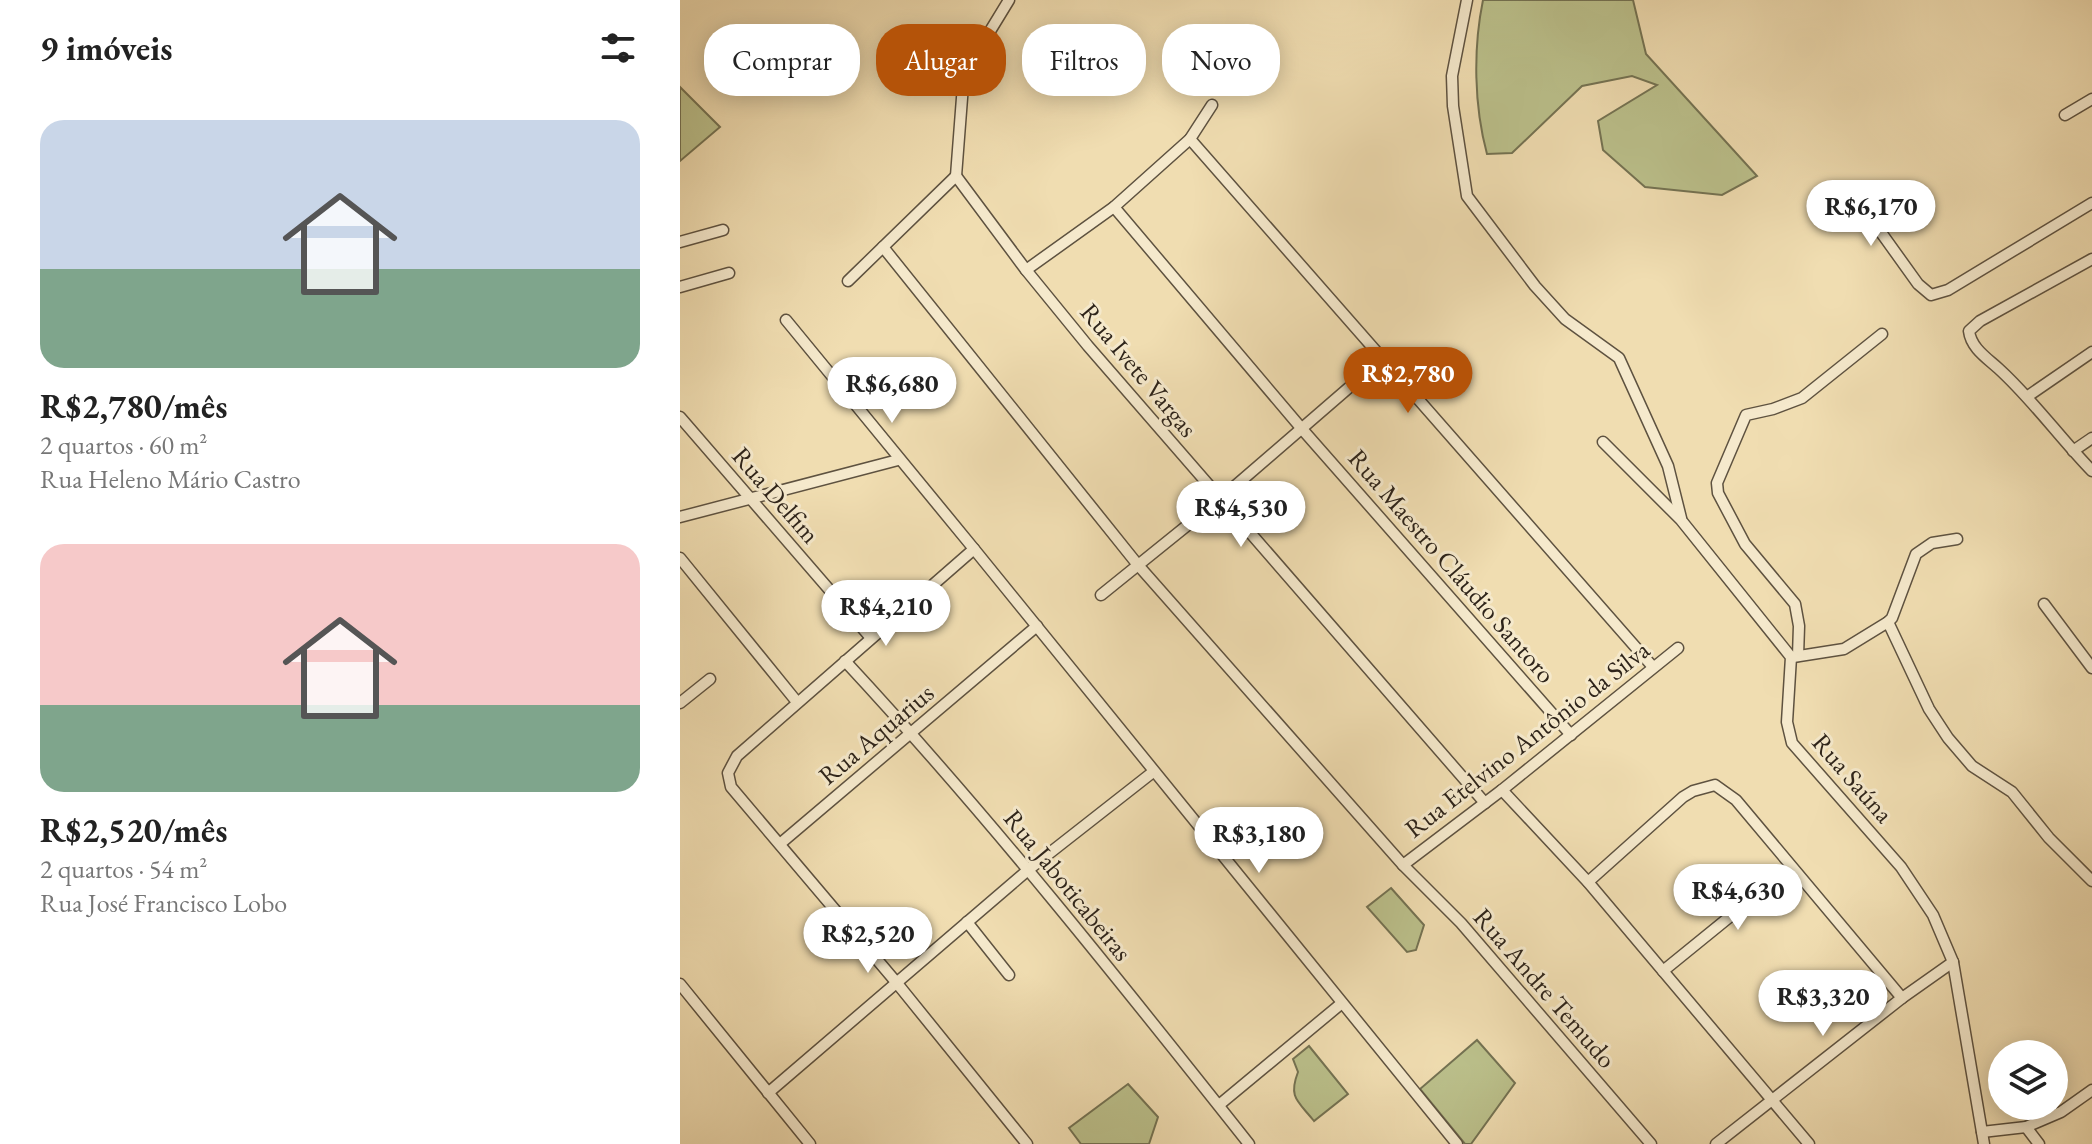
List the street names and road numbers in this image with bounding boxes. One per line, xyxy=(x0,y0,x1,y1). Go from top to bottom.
street label: Rua Ivete Vargas xyxy=(1073,296,1205,444)
street label: Rua Delfim xyxy=(725,440,827,550)
street label: Rua Maestro Cláudio Santoro xyxy=(1341,442,1563,690)
street label: Rua Etelvino Antônio da Silva xyxy=(1398,632,1657,845)
street label: Rua Aquarius xyxy=(811,676,941,792)
street label: Rua Saúna xyxy=(1805,726,1902,830)
street label: Rua Jaboticabeiras xyxy=(996,802,1140,968)
street label: Rua Andre Temudo xyxy=(1466,901,1624,1075)

